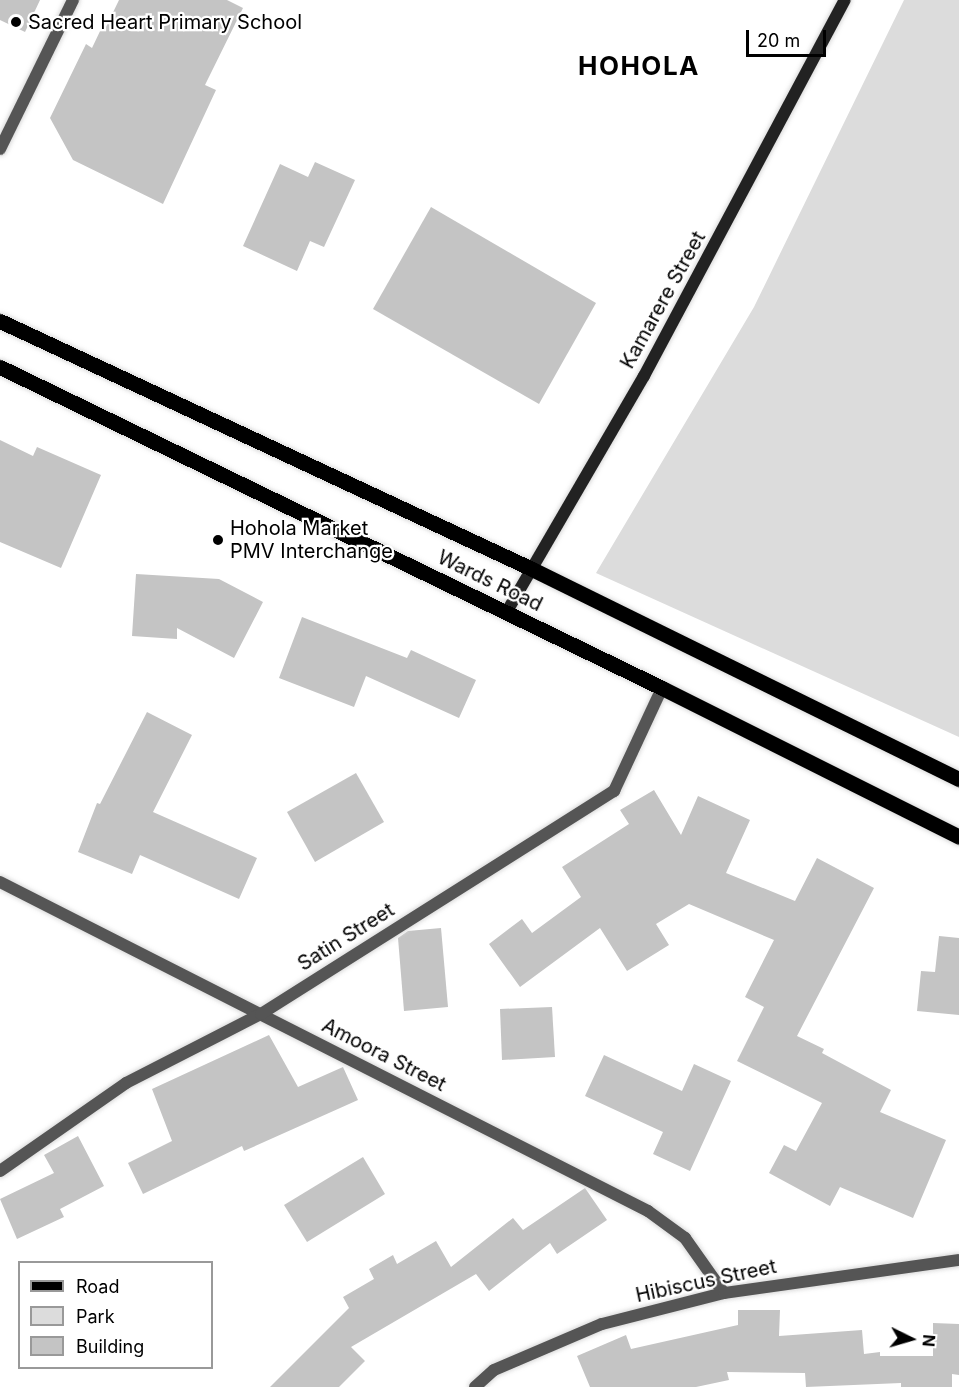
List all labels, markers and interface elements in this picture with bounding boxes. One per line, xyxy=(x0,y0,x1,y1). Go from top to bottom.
place label: Sacred Heart Primary School xyxy=(28,10,302,34)
marker: Sacred Heart Primary School xyxy=(9,15,23,29)
scale bar xyxy=(749,18,828,56)
text: 20 m xyxy=(757,30,800,51)
district label: HOHOLA xyxy=(578,50,700,82)
street label: Kamarere Street xyxy=(615,227,711,373)
place label: Hohola Market PMV Interchange xyxy=(230,516,393,563)
marker: Hohola Market PMV Interchange xyxy=(211,533,225,547)
street label: Wards Road xyxy=(434,545,546,617)
street label: Satin Street xyxy=(293,898,399,976)
street label: Amoora Street xyxy=(318,1013,450,1097)
street label: Hibiscus Street xyxy=(633,1254,779,1308)
legend xyxy=(18,1261,213,1369)
text: Road xyxy=(76,1276,119,1297)
text: Park xyxy=(76,1306,115,1327)
north arrow xyxy=(881,1309,941,1369)
text: N xyxy=(918,1334,939,1348)
text: Building xyxy=(76,1336,144,1357)

